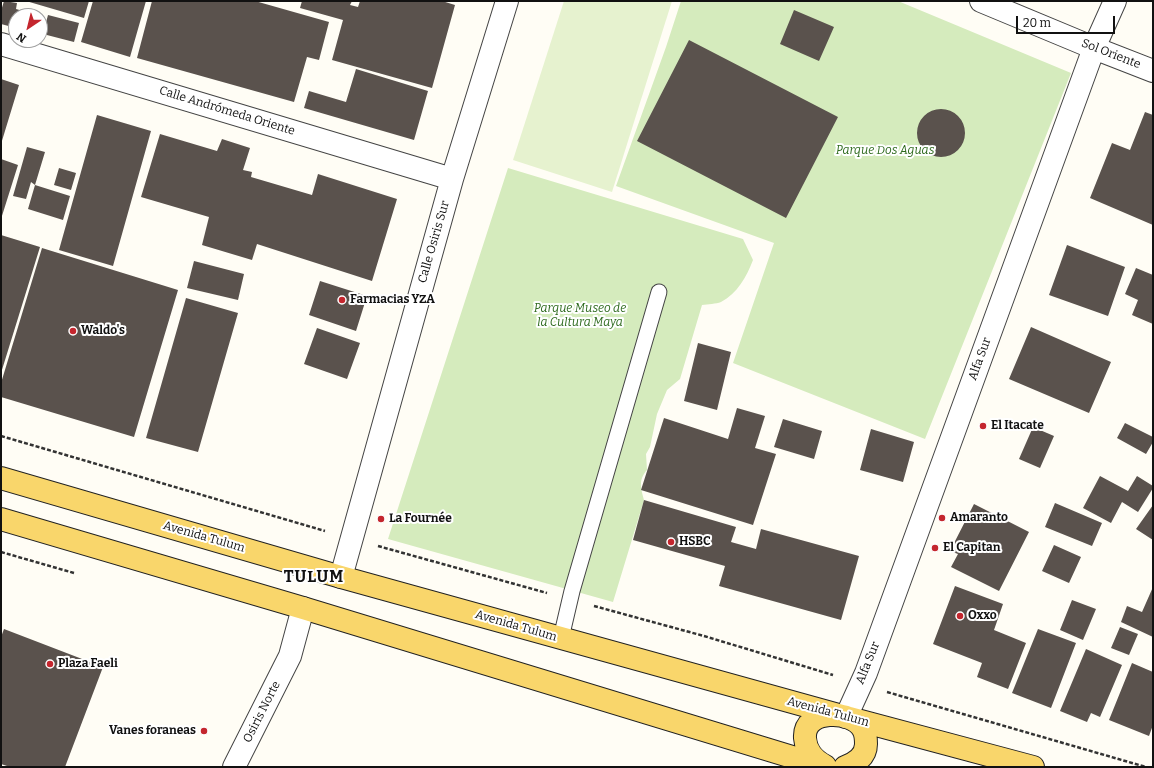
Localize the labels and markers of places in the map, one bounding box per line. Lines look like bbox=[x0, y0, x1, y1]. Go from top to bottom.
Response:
place label: Farmacias YZA bbox=[350, 293, 435, 307]
marker: Farmacias YZA bbox=[337, 295, 347, 305]
place label: Waldo's bbox=[81, 324, 125, 338]
marker: Waldo's bbox=[68, 326, 78, 336]
place label: El Itacate bbox=[991, 419, 1044, 433]
marker: El Itacate bbox=[978, 421, 988, 431]
place label: Amaranto bbox=[950, 511, 1008, 525]
place label: La Fournée bbox=[389, 512, 452, 526]
marker: Amaranto bbox=[937, 513, 947, 523]
marker: La Fournée bbox=[376, 514, 386, 524]
place label: HSBC bbox=[679, 535, 711, 549]
marker: HSBC bbox=[666, 537, 676, 547]
place label: El Capitan bbox=[943, 541, 1000, 555]
marker: El Capitan bbox=[930, 543, 940, 553]
place label: Oxxo bbox=[968, 609, 997, 623]
marker: Oxxo bbox=[955, 611, 965, 621]
place label: Plaza Faeli bbox=[58, 657, 118, 671]
marker: Plaza Faeli bbox=[45, 659, 55, 669]
place label: Vanes foraneas bbox=[109, 724, 196, 738]
marker: Vanes foraneas bbox=[199, 726, 209, 736]

